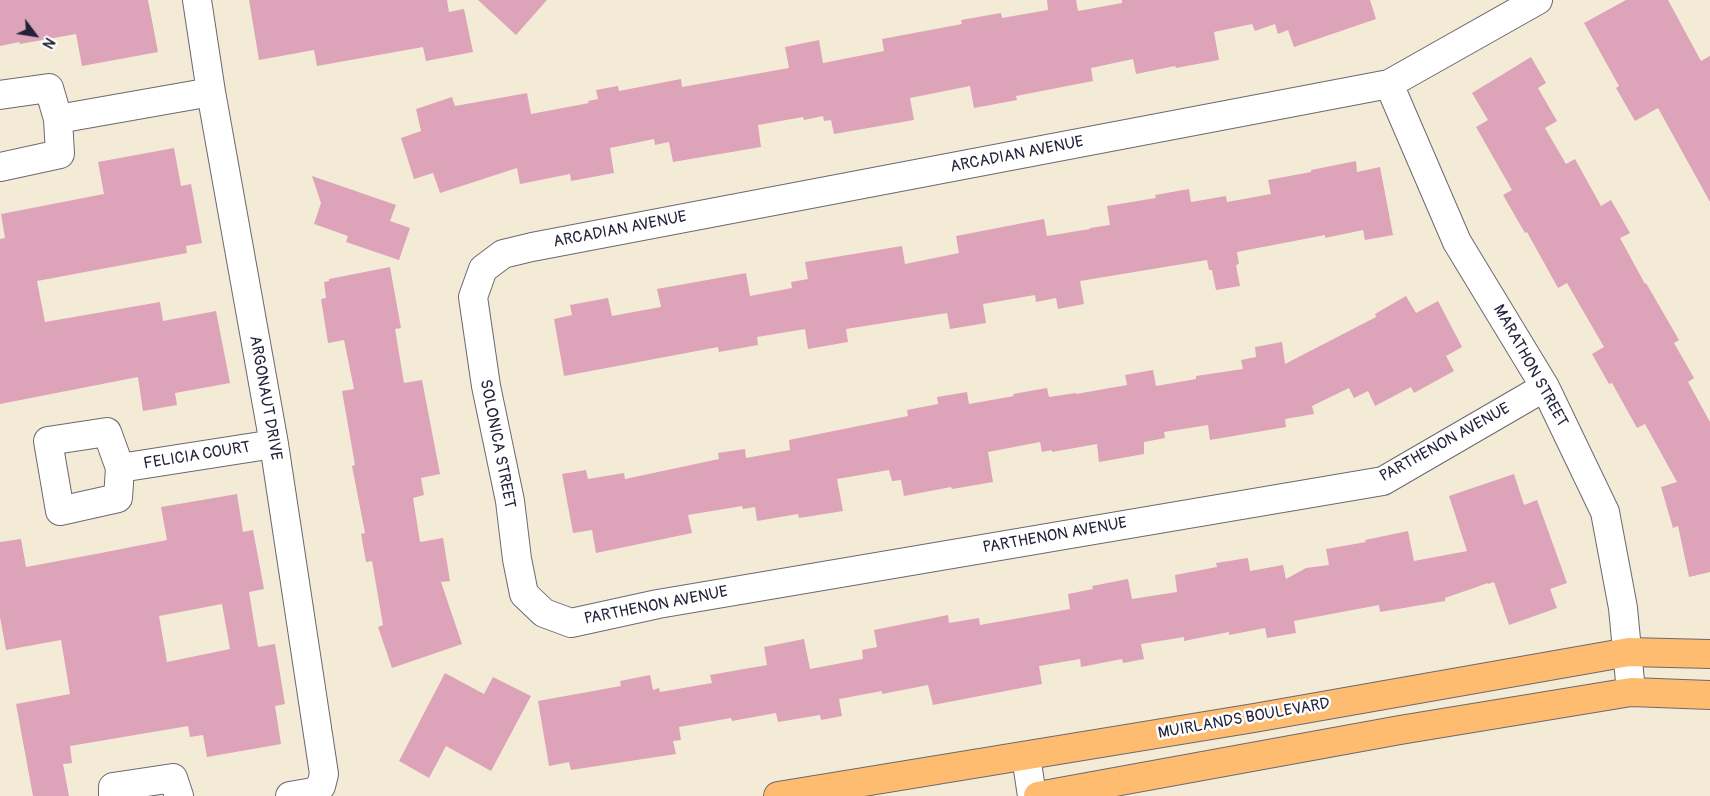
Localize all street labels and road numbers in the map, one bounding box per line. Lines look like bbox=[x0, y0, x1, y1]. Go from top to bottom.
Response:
street label: ARCADIAN AVENUE bbox=[949, 133, 1085, 177]
street label: ARCADIAN AVENUE bbox=[552, 208, 688, 252]
street label: MARATHON STREET bbox=[1488, 302, 1572, 430]
street label: ARGONAUT DRIVE bbox=[245, 334, 285, 462]
street label: SOLONICA STREET bbox=[475, 378, 519, 510]
street label: PARTHENON AVENUE bbox=[1377, 399, 1513, 487]
street label: FELICIA COURT bbox=[142, 438, 252, 474]
street label: PARTHENON AVENUE bbox=[981, 514, 1129, 558]
street label: PARTHENON AVENUE bbox=[583, 583, 729, 629]
street label: MUIRLANDS BOULEVARD bbox=[1157, 694, 1331, 744]

